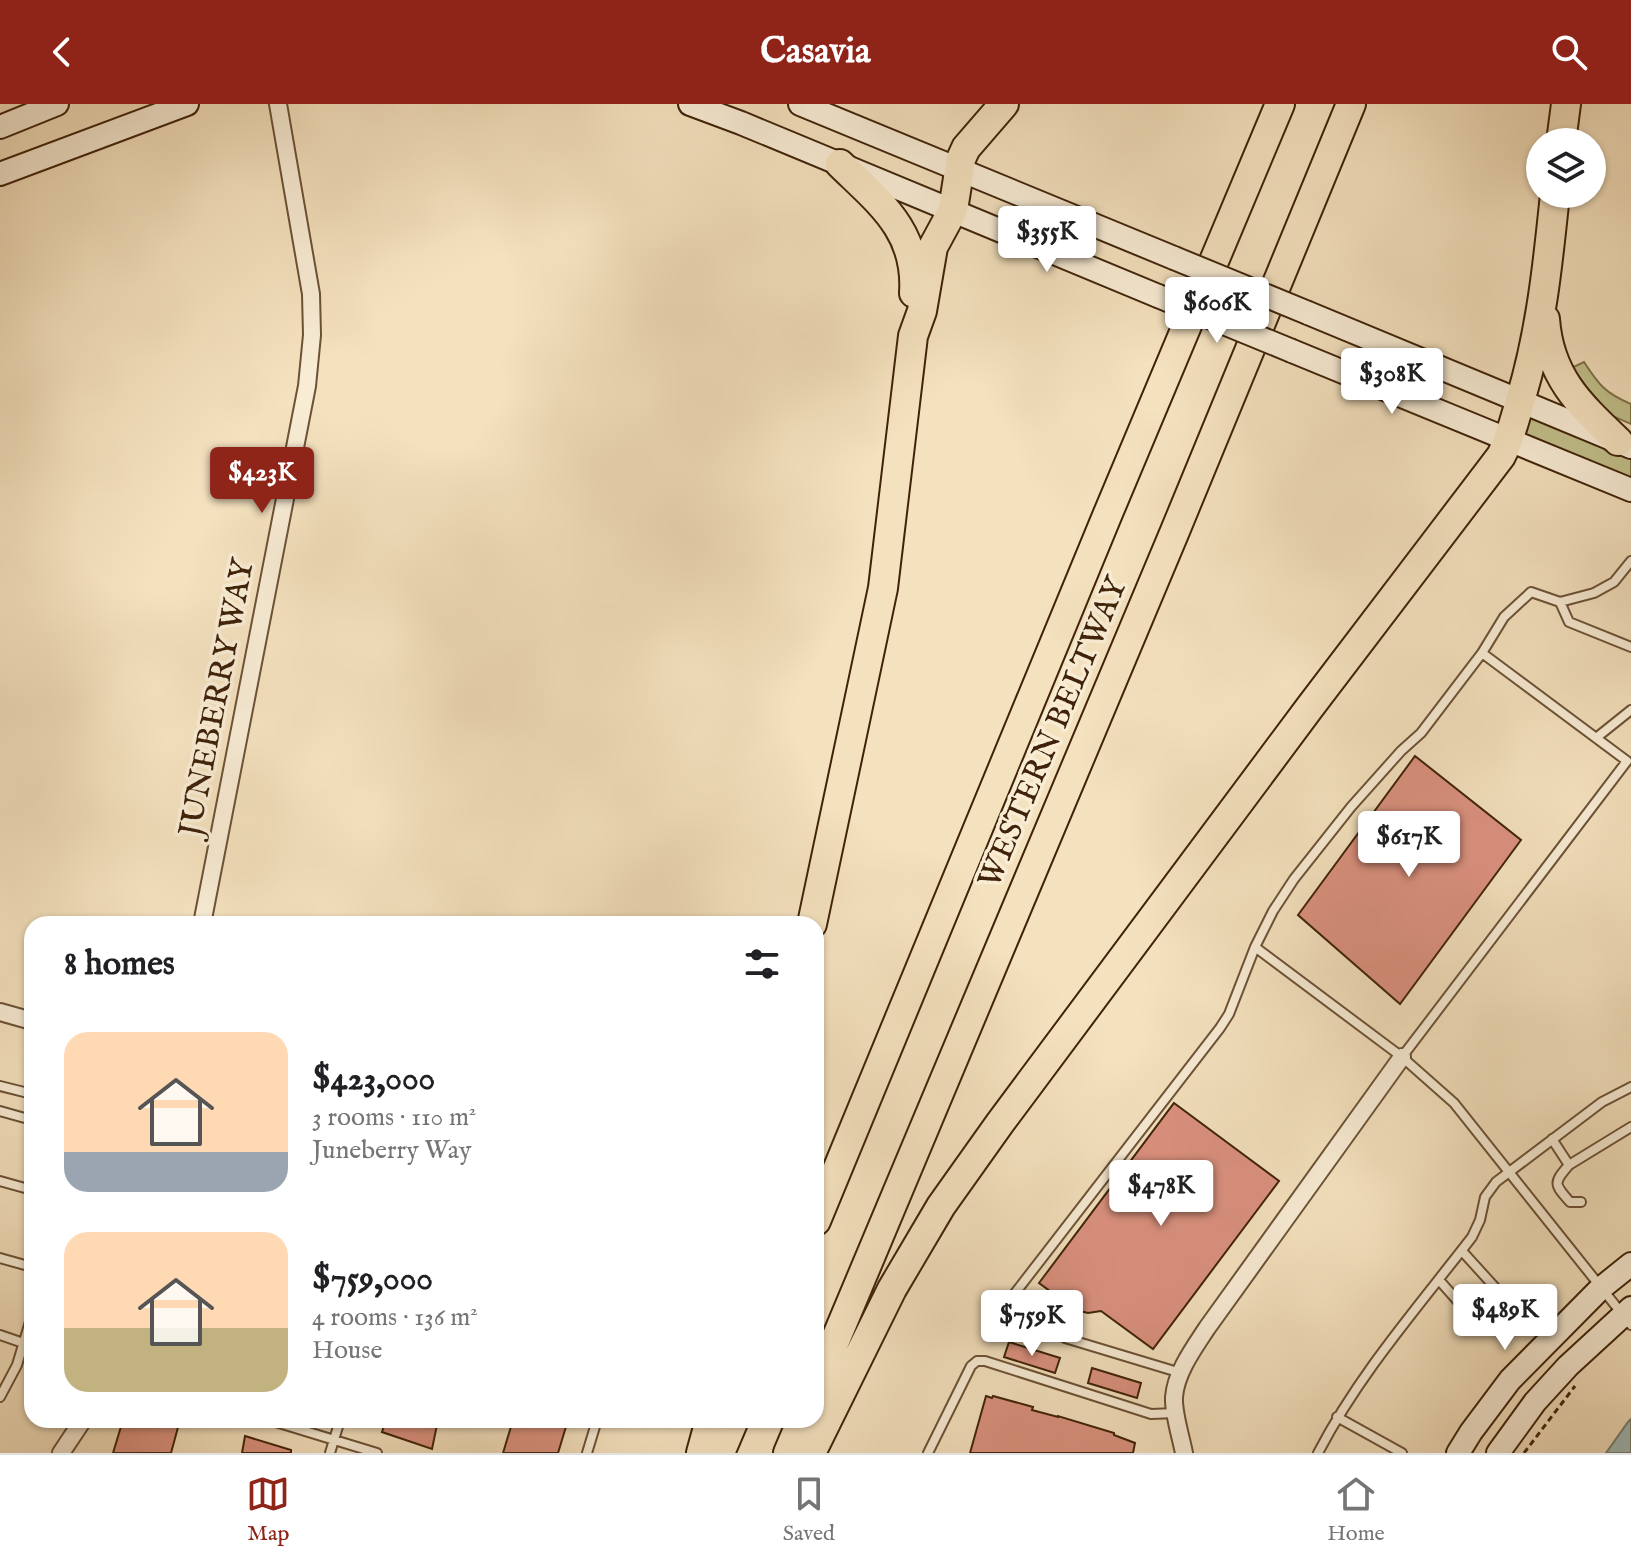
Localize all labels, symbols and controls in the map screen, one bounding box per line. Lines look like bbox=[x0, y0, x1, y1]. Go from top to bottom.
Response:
text: Casavia bbox=[760, 29, 871, 75]
icon: back bbox=[40, 30, 84, 74]
icon: search bbox=[1547, 30, 1591, 74]
map controls bbox=[1526, 128, 1606, 208]
button: layers bbox=[1526, 128, 1606, 208]
pin: $355K bbox=[991, 206, 1103, 274]
text: $355K bbox=[1016, 215, 1078, 248]
pin: $606K bbox=[1161, 277, 1273, 345]
text: $606K bbox=[1183, 286, 1251, 319]
pin: $308K bbox=[1336, 348, 1448, 416]
text: $308K bbox=[1359, 357, 1425, 390]
pin: $423K bbox=[206, 447, 318, 515]
text: $423K bbox=[228, 456, 296, 489]
street label: JUNEBERRY WAY bbox=[170, 554, 265, 843]
street label: WESTERN BELTWAY bbox=[970, 570, 1139, 895]
pin: $617K bbox=[1353, 811, 1465, 879]
text: $617K bbox=[1376, 820, 1442, 853]
icon: filters bbox=[740, 942, 784, 986]
text: 8 homes bbox=[64, 943, 175, 986]
text: $423,000 bbox=[312, 1058, 435, 1101]
icon: home bbox=[128, 1064, 224, 1160]
text: 3 rooms · 110 m² bbox=[312, 1101, 476, 1134]
text: Juneberry Way bbox=[312, 1134, 472, 1167]
pin: $478K bbox=[1105, 1160, 1217, 1228]
text: $478K bbox=[1127, 1169, 1195, 1202]
text: $759,000 bbox=[312, 1258, 433, 1301]
icon: home bbox=[128, 1264, 224, 1360]
pin: $489K bbox=[1449, 1284, 1561, 1352]
pin: $759K bbox=[976, 1290, 1088, 1358]
text: $489K bbox=[1471, 1293, 1539, 1326]
text: $759K bbox=[999, 1299, 1065, 1332]
text: 4 rooms · 136 m² bbox=[312, 1301, 478, 1334]
text: House bbox=[312, 1334, 382, 1367]
tab: Map bbox=[246, 1472, 290, 1548]
tab: Saved bbox=[783, 1472, 835, 1548]
tab: Home bbox=[1327, 1472, 1385, 1548]

